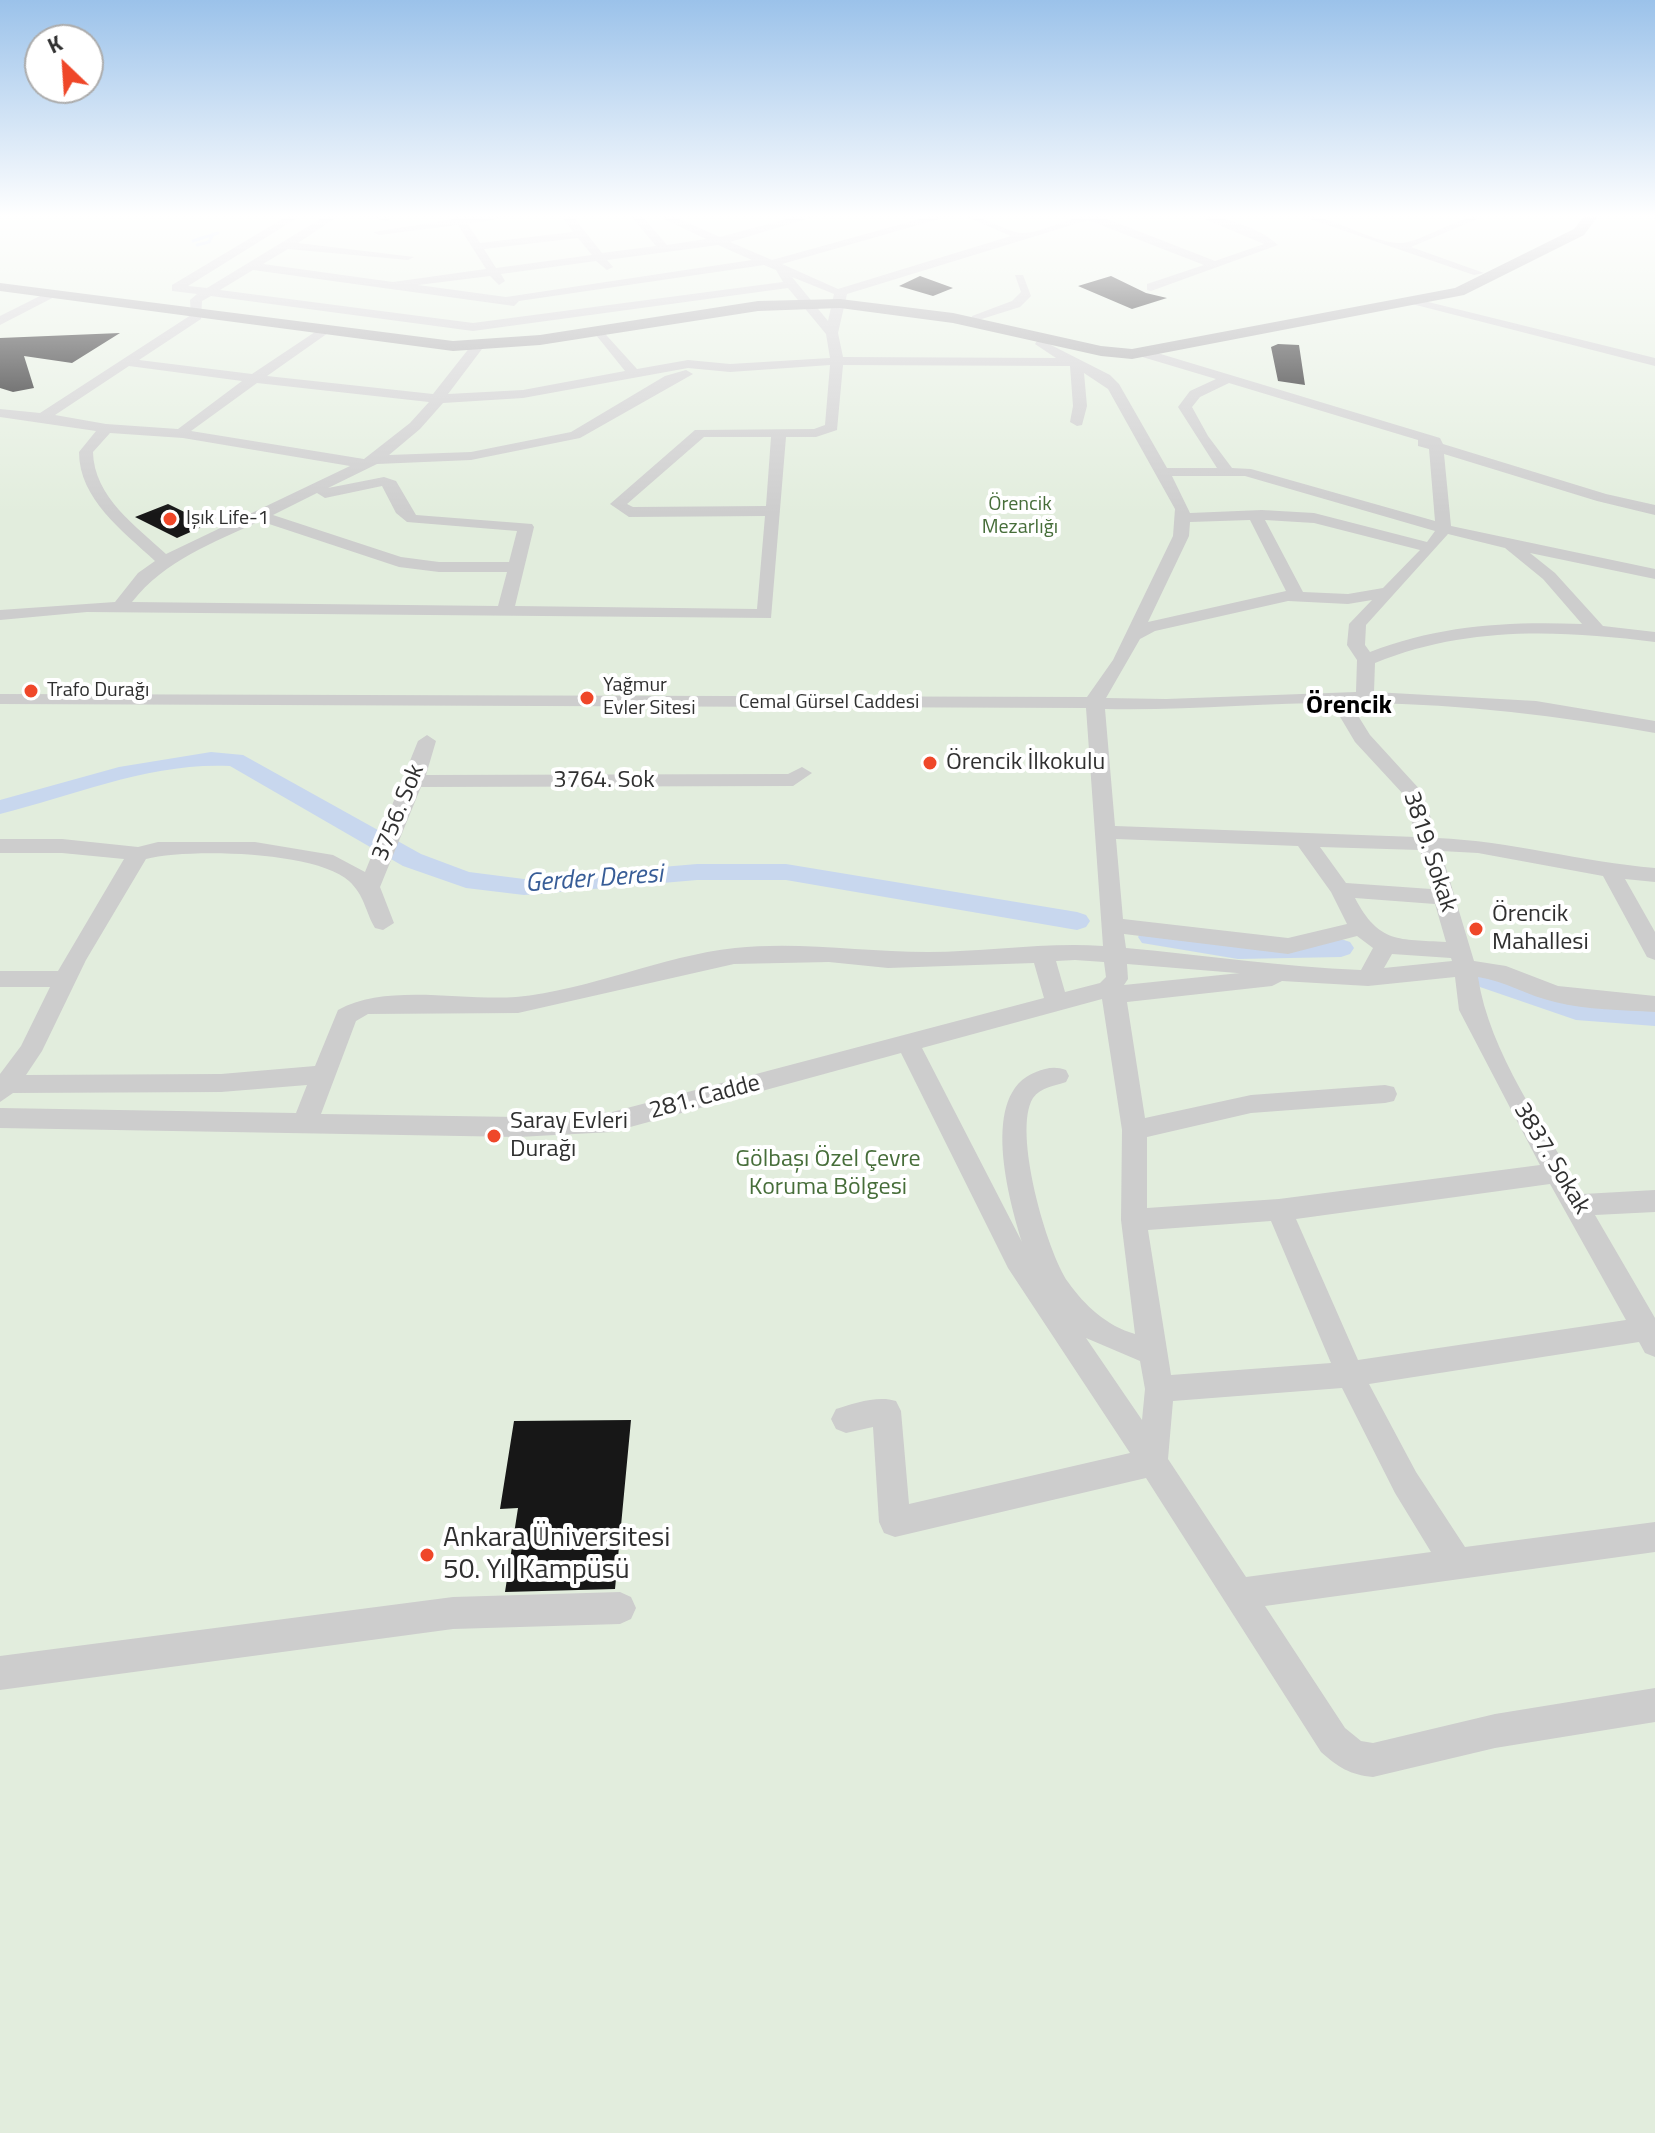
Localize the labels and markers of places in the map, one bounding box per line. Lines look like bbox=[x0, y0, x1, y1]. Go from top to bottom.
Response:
place label: Işık Life-1 bbox=[186, 507, 269, 531]
marker: Işık Life-1 bbox=[161, 510, 179, 528]
place label: Yağmur Evler Sitesi bbox=[603, 674, 696, 721]
place label: Trafo Durağı bbox=[47, 679, 149, 703]
marker: Trafo Durağı bbox=[22, 682, 40, 700]
marker: Yağmur Evler Sitesi bbox=[578, 689, 596, 707]
place label: Örencik İlkokulu bbox=[946, 749, 1105, 777]
marker: Örencik İlkokulu bbox=[921, 754, 939, 772]
place label: Örencik Mahallesi bbox=[1492, 901, 1589, 957]
marker: Örencik Mahallesi bbox=[1467, 920, 1485, 938]
place label: Saray Evleri Durağı bbox=[510, 1108, 628, 1164]
marker: Saray Evleri Durağı bbox=[485, 1127, 503, 1145]
place label: Ankara Üniversitesi 50. Yıl Kampüsü bbox=[443, 1522, 670, 1588]
marker: Ankara Üniversitesi 50. Yıl Kampüsü bbox=[418, 1546, 436, 1564]

